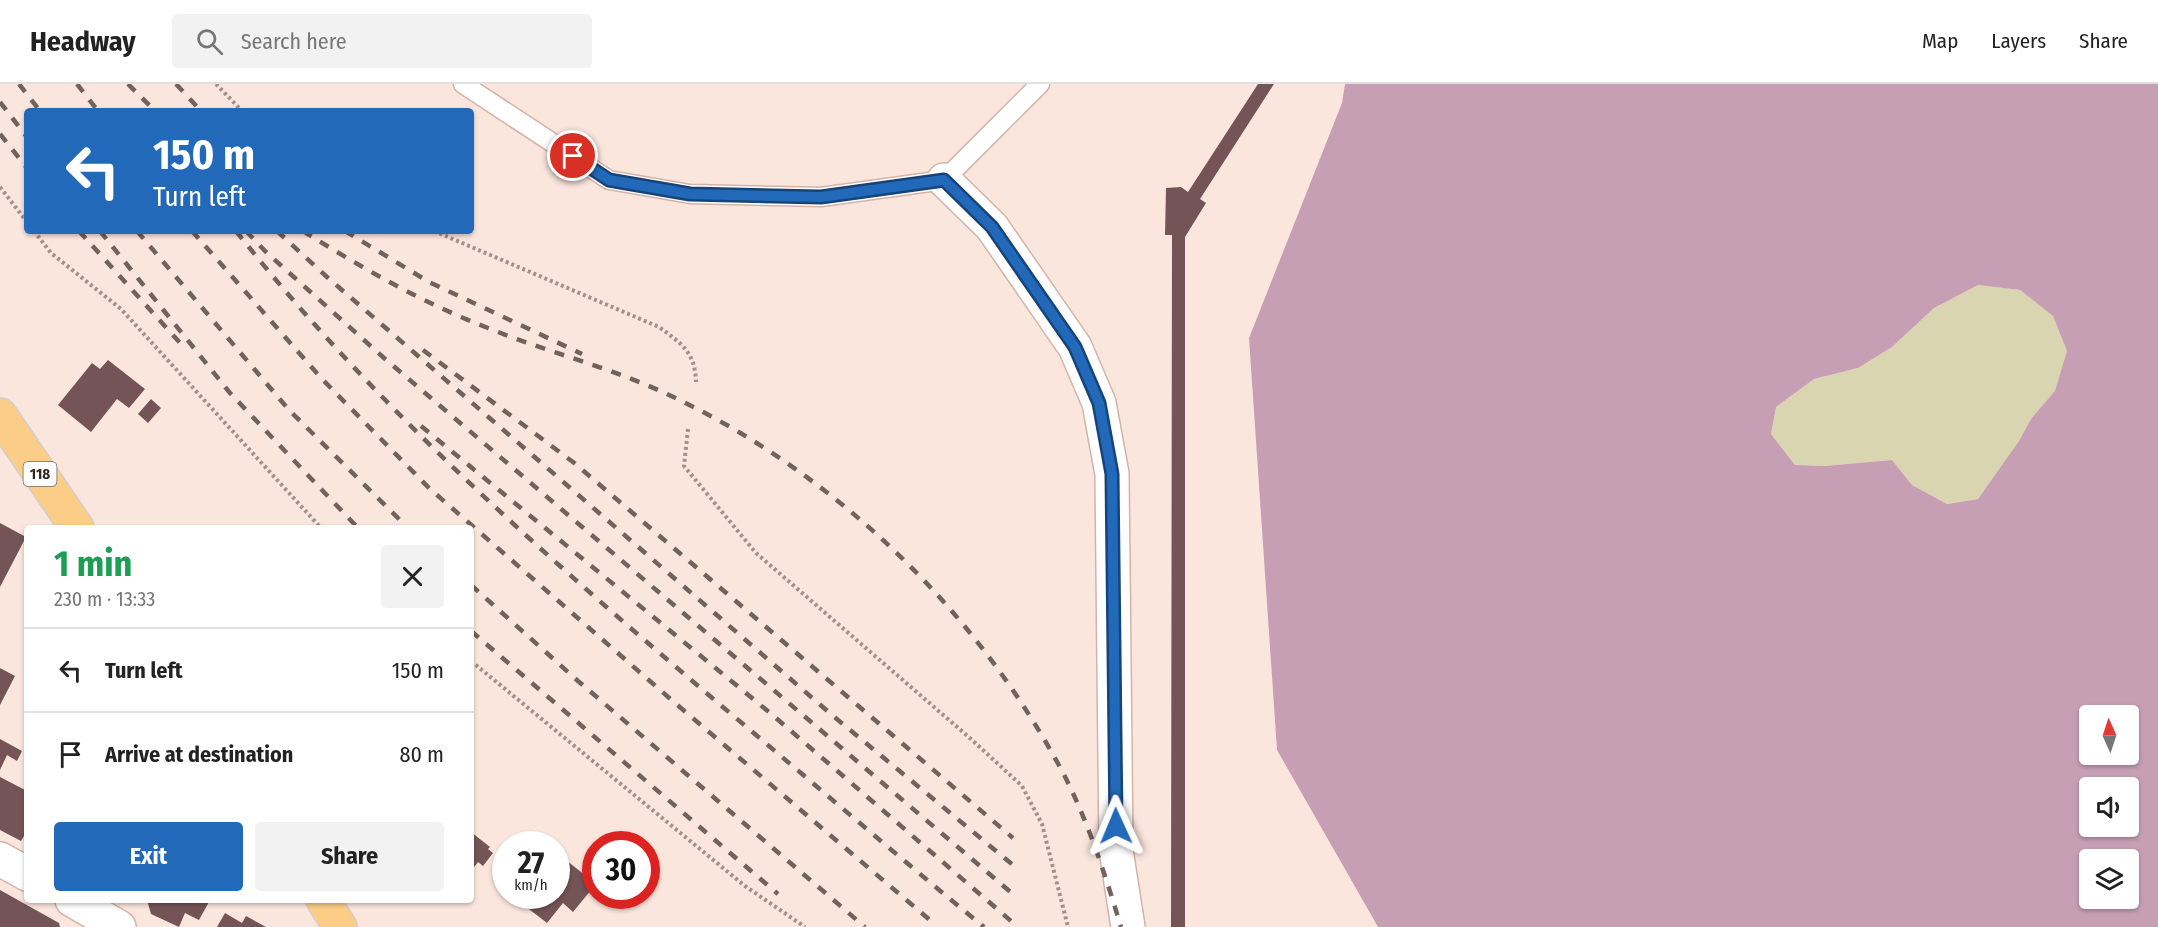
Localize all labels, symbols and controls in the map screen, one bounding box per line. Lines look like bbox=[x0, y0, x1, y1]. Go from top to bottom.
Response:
search box bbox=[172, 14, 592, 68]
text: Headway bbox=[30, 25, 136, 58]
icon: search bbox=[193, 25, 226, 58]
text: Search here bbox=[241, 28, 347, 55]
text: Map bbox=[1922, 28, 1958, 54]
text: Layers bbox=[1991, 28, 2046, 54]
text: Share bbox=[2079, 28, 2128, 54]
text: 150 m bbox=[153, 130, 255, 180]
pin bbox=[547, 130, 598, 181]
icon: left bbox=[54, 132, 132, 210]
icon: arrive bbox=[556, 139, 589, 172]
text: Turn left bbox=[153, 181, 246, 213]
road number: 118 bbox=[24, 462, 57, 486]
text: 1 min bbox=[54, 542, 132, 586]
button: close bbox=[381, 545, 444, 608]
text: 230 m · 13:33 bbox=[54, 587, 155, 611]
icon: left bbox=[54, 654, 87, 687]
text: Turn left bbox=[105, 657, 183, 684]
text: 150 m bbox=[392, 657, 444, 684]
north arrow bbox=[2079, 705, 2139, 765]
map controls bbox=[2079, 705, 2139, 909]
icon: arrive bbox=[54, 738, 87, 771]
text: Arrive at destination bbox=[105, 741, 293, 768]
text: 80 m bbox=[399, 741, 444, 768]
button: sound bbox=[2079, 777, 2139, 837]
position arrow bbox=[1084, 794, 1148, 858]
button: Exit bbox=[54, 822, 243, 891]
button: Share bbox=[255, 822, 444, 891]
speed limit sign: 30 bbox=[582, 831, 660, 909]
text: 27 bbox=[518, 845, 544, 881]
button: layers bbox=[2079, 849, 2139, 909]
text: km/h bbox=[514, 876, 548, 894]

